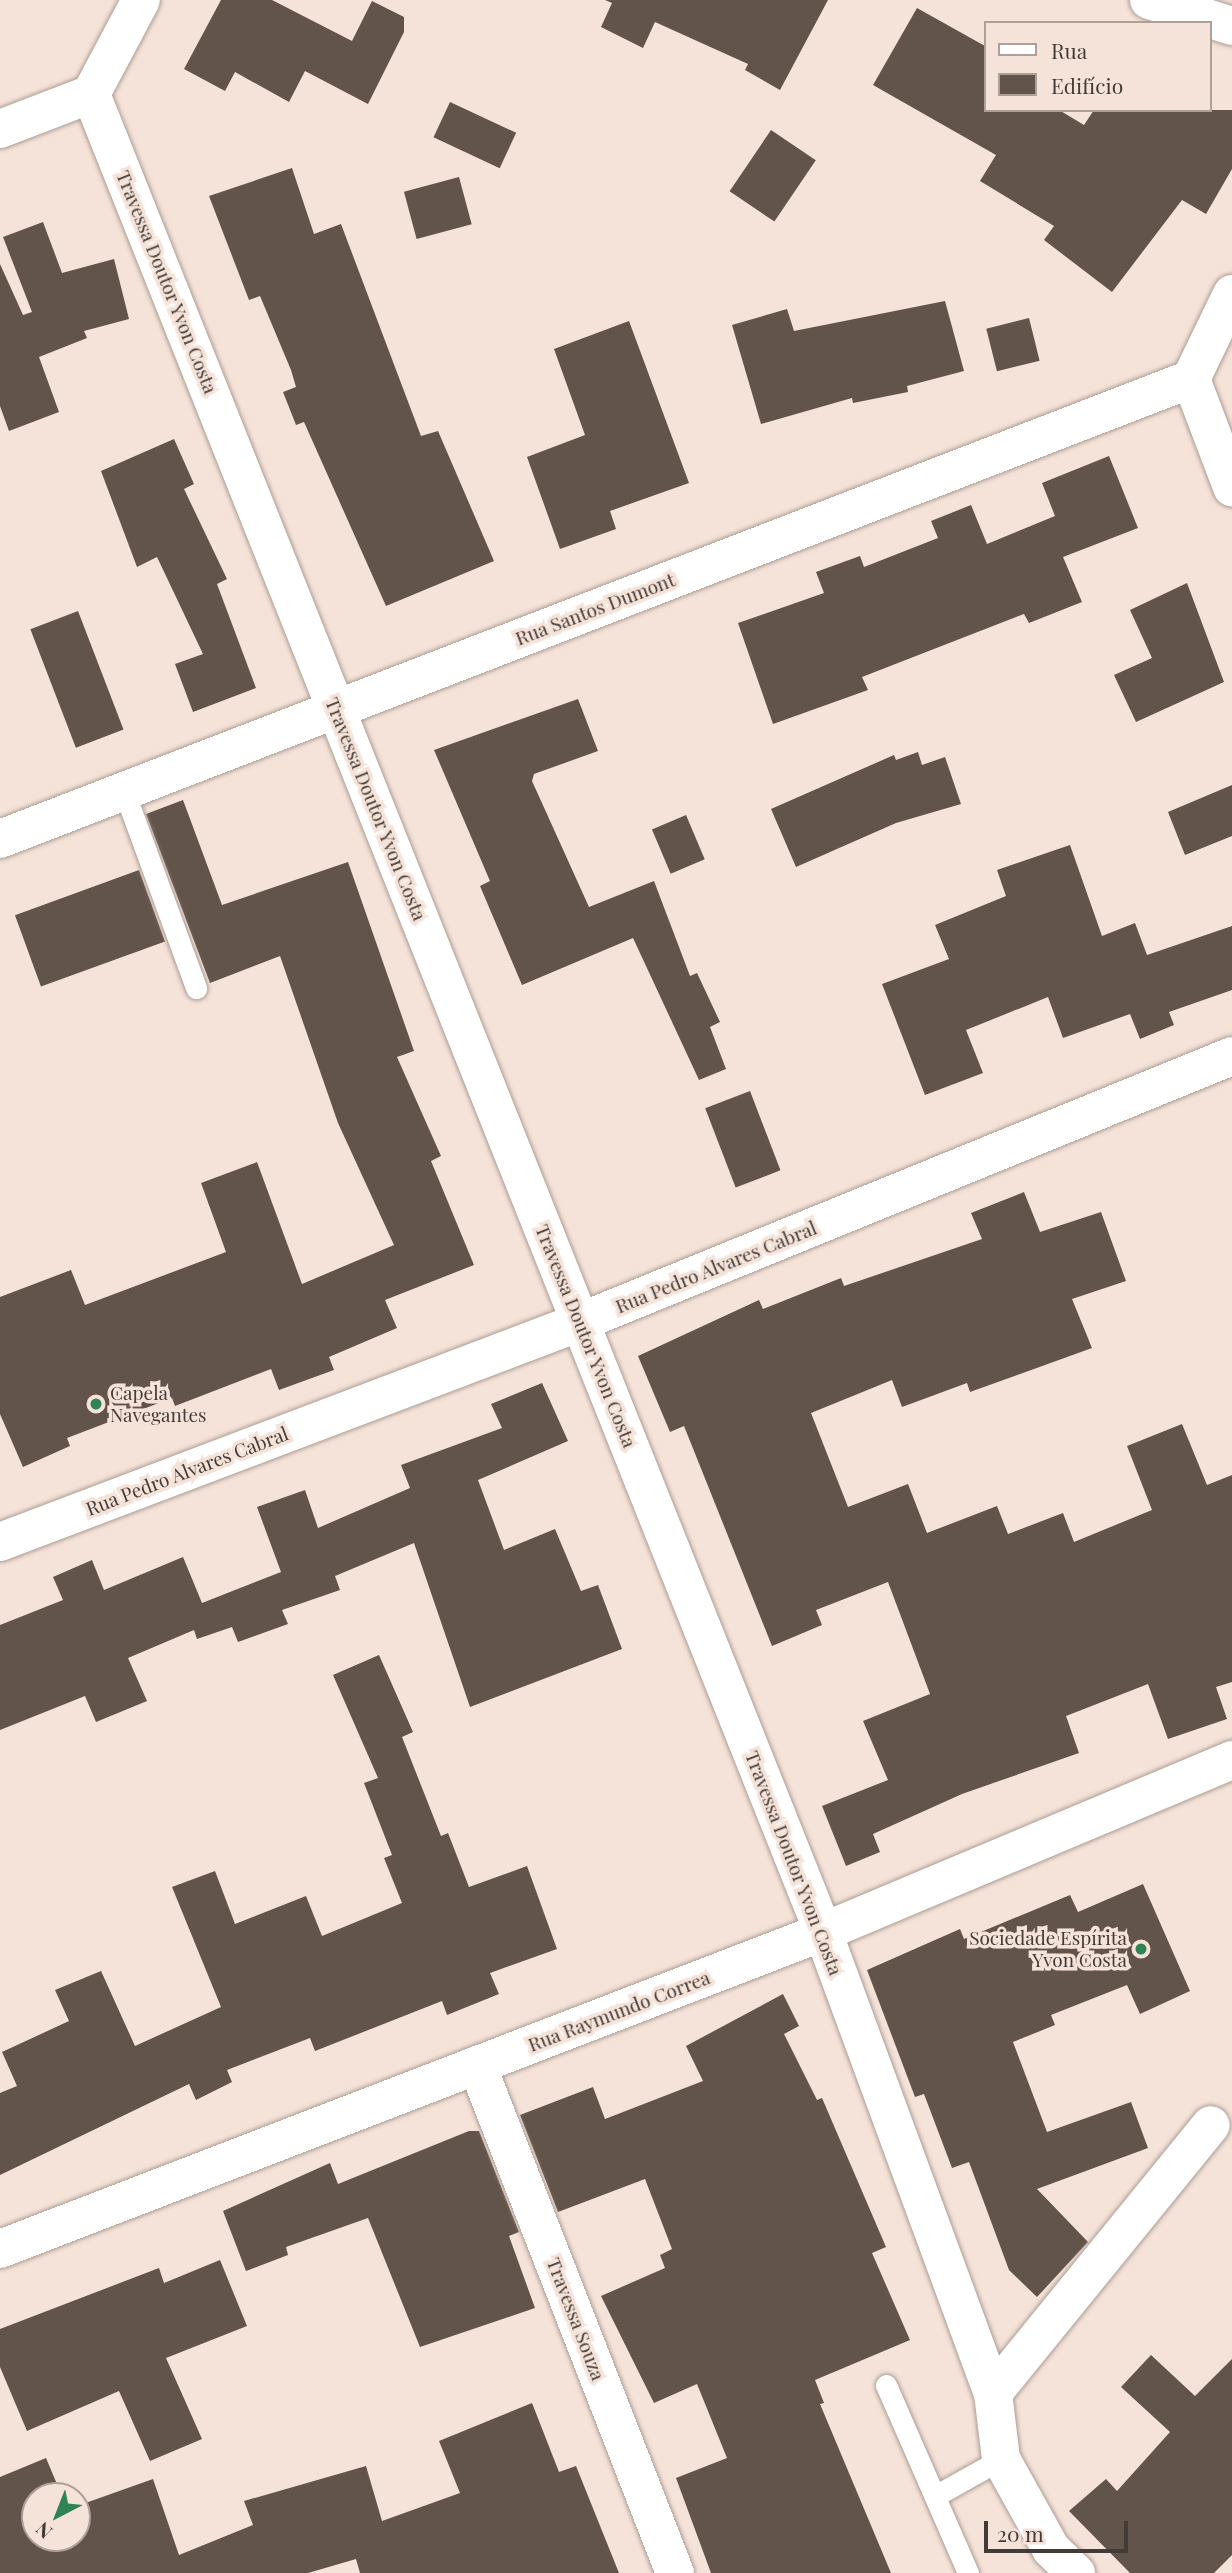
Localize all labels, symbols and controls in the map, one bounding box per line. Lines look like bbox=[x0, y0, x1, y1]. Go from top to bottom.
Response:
legend bbox=[984, 21, 1211, 112]
text: Rua bbox=[1051, 36, 1087, 64]
text: Edifício bbox=[1051, 71, 1123, 99]
street label: Travessa Doutor Yvon Costa bbox=[112, 167, 222, 397]
street label: Rua Santos Dumont bbox=[512, 568, 678, 650]
street label: Travessa Doutor Yvon Costa bbox=[321, 694, 431, 924]
street label: Rua Pedro Alvares Cabral bbox=[612, 1216, 820, 1318]
street label: Travessa Doutor Yvon Costa bbox=[531, 1221, 641, 1451]
place label: Capela Navegantes bbox=[110, 1382, 207, 1426]
marker: Capela Navegantes bbox=[88, 1396, 104, 1412]
street label: Rua Pedro Alvares Cabral bbox=[82, 1422, 292, 1520]
street label: Travessa Doutor Yvon Costa bbox=[740, 1747, 848, 1979]
place label: Sociedade Espírita Yvon Costa bbox=[969, 1927, 1127, 1971]
marker: Sociedade Espírita Yvon Costa bbox=[1133, 1941, 1149, 1957]
street label: Rua Raymundo Correa bbox=[525, 1966, 713, 2056]
street label: Travessa Souza bbox=[542, 2254, 610, 2384]
north arrow bbox=[21, 2482, 91, 2552]
scale bar bbox=[987, 2506, 1130, 2550]
text: N bbox=[29, 2517, 57, 2545]
text: 20 m bbox=[997, 2519, 1044, 2547]

